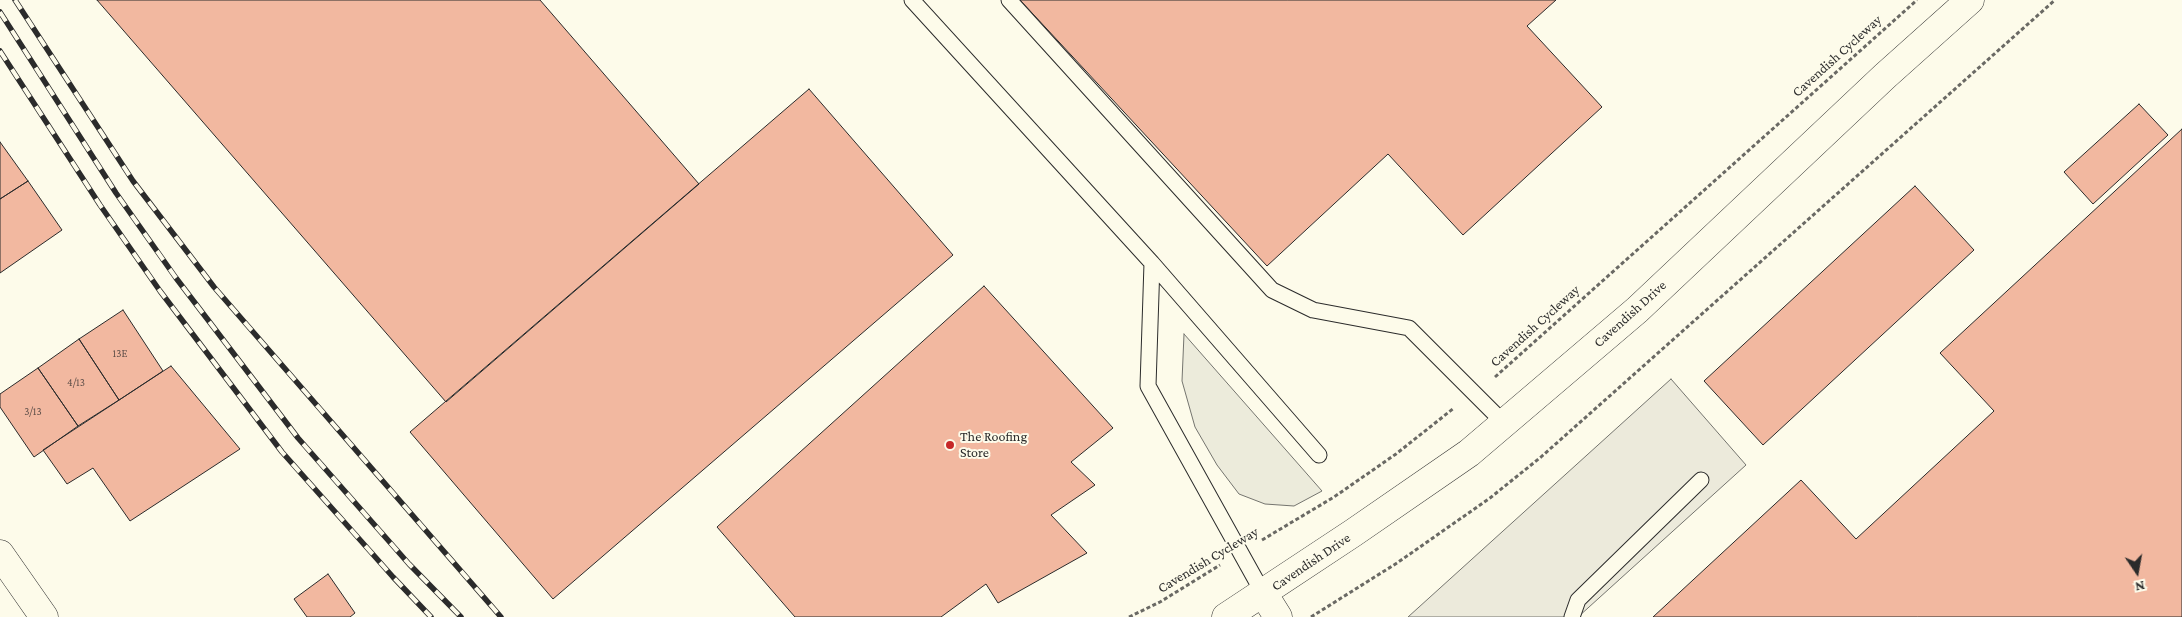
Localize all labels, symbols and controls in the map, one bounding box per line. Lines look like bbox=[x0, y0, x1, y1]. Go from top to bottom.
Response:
street label: Cavendish Cycleway bbox=[1789, 11, 1885, 101]
street label: Cavendish Drive bbox=[1590, 277, 1670, 351]
street label: Cavendish Cycleway bbox=[1487, 281, 1583, 371]
house number: 13E bbox=[113, 347, 127, 361]
house number: 4/13 bbox=[67, 376, 85, 390]
house number: 3/13 bbox=[24, 405, 42, 419]
place label: The Roofing Store bbox=[960, 429, 1027, 462]
marker: The Roofing Store bbox=[944, 439, 956, 451]
street label: Cavendish Cycleway bbox=[1155, 523, 1261, 597]
street label: Cavendish Drive bbox=[1268, 529, 1354, 595]
north arrow bbox=[2112, 547, 2162, 597]
text: N bbox=[2134, 578, 2146, 595]

